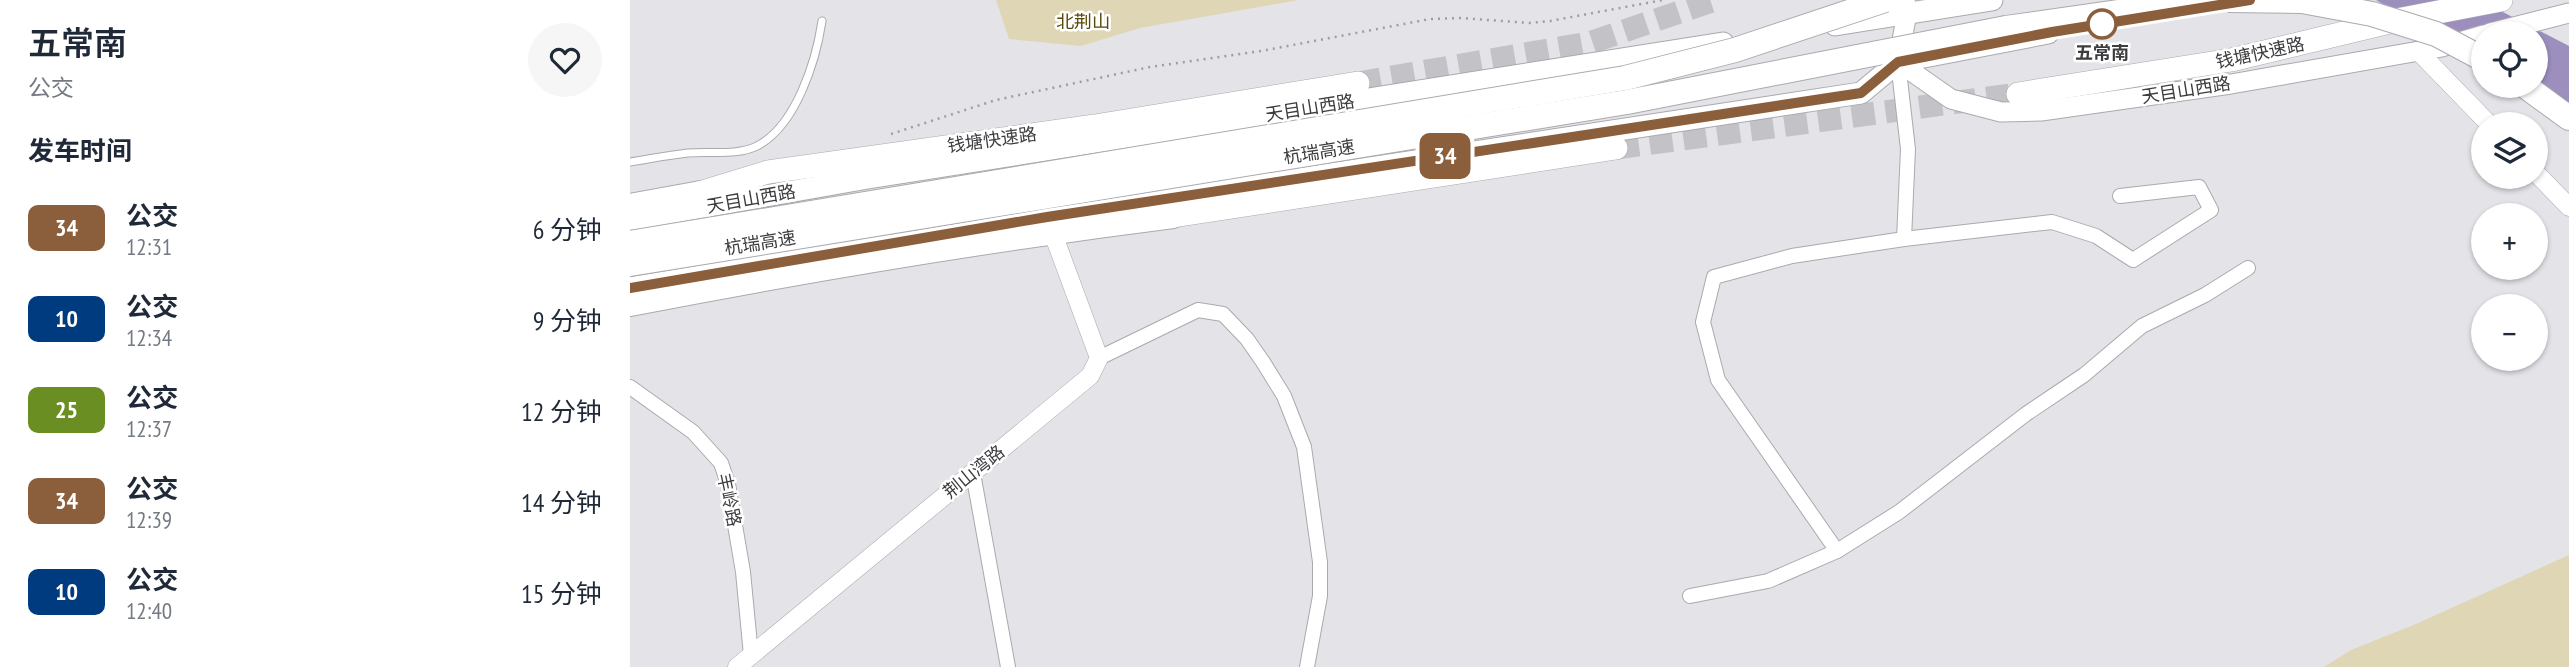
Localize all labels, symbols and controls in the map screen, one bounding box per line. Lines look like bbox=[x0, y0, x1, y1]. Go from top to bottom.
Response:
marker: 五常南 bbox=[2087, 9, 2117, 39]
park label: 北荆山 bbox=[1056, 10, 1110, 33]
text: 五常南 bbox=[28, 21, 127, 64]
map controls bbox=[2471, 21, 2548, 371]
button: locate bbox=[2471, 21, 2548, 98]
button: heart bbox=[528, 23, 602, 97]
street label: 钱塘快速路 bbox=[2213, 32, 2306, 73]
place label: 五常南 bbox=[2075, 41, 2129, 64]
street label: 天目山西路 bbox=[2140, 71, 2232, 108]
text: 公交 bbox=[28, 73, 74, 102]
street label: 天目山西路 bbox=[1264, 89, 1356, 126]
button: layers bbox=[2471, 112, 2548, 189]
street label: 钱塘快速路 bbox=[946, 122, 1038, 157]
line badge: 34 bbox=[1414, 133, 1476, 179]
text: 发车时间 bbox=[28, 134, 132, 167]
street label: 杭瑞高速 bbox=[1282, 135, 1356, 168]
text: 34 bbox=[1434, 140, 1456, 171]
street label: 天目山西路 bbox=[705, 179, 797, 218]
text: 公交 bbox=[126, 199, 178, 232]
button: + bbox=[2471, 203, 2548, 280]
text: 34 bbox=[55, 212, 78, 243]
text: 6 分钟 bbox=[533, 213, 602, 246]
street label: 杭瑞高速 bbox=[723, 226, 797, 259]
text: 12:31 bbox=[126, 232, 172, 261]
text: 公交 bbox=[126, 290, 178, 323]
button: − bbox=[2471, 294, 2548, 371]
text: 10 bbox=[55, 303, 78, 334]
text: 9 分钟 bbox=[533, 304, 602, 337]
text: 12:34 bbox=[126, 323, 172, 352]
text: 公交 bbox=[126, 381, 178, 414]
text: 25 bbox=[55, 394, 78, 425]
text: 12 分钟 bbox=[521, 395, 602, 428]
text: 12:37 bbox=[126, 414, 172, 443]
street label: 荆山湾路 bbox=[938, 440, 1009, 503]
street label: 丰岭路 bbox=[713, 471, 746, 529]
text: 公交 bbox=[126, 472, 178, 505]
text: 34 bbox=[55, 485, 78, 516]
text: 14 分钟 bbox=[521, 486, 602, 519]
text: 12:39 bbox=[126, 505, 172, 534]
text: 公交 bbox=[126, 563, 178, 596]
text: 10 bbox=[55, 576, 78, 607]
text: 15 分钟 bbox=[521, 577, 602, 610]
text: 12:40 bbox=[126, 596, 172, 625]

